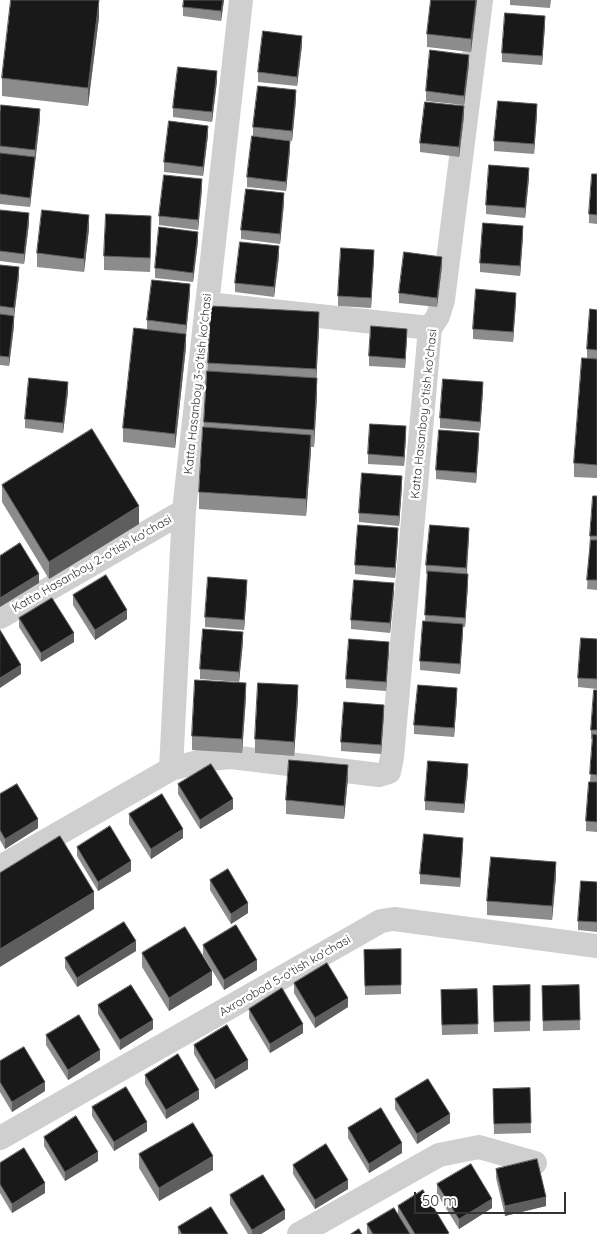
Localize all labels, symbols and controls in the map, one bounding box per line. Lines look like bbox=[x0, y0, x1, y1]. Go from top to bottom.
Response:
street label: Katta Hasanboy 3-o'tish ko'chasi bbox=[181, 293, 215, 475]
street label: Katta Hasanboy o'tish ko'chasi bbox=[408, 328, 440, 500]
street label: Katta Hasanboy 2-o'tish ko'chasi bbox=[10, 512, 174, 616]
street label: Axrorobod 5-o'tish ko'chasi bbox=[217, 932, 353, 1020]
scale bar bbox=[417, 1182, 570, 1214]
text: 50 m bbox=[422, 1191, 457, 1210]

